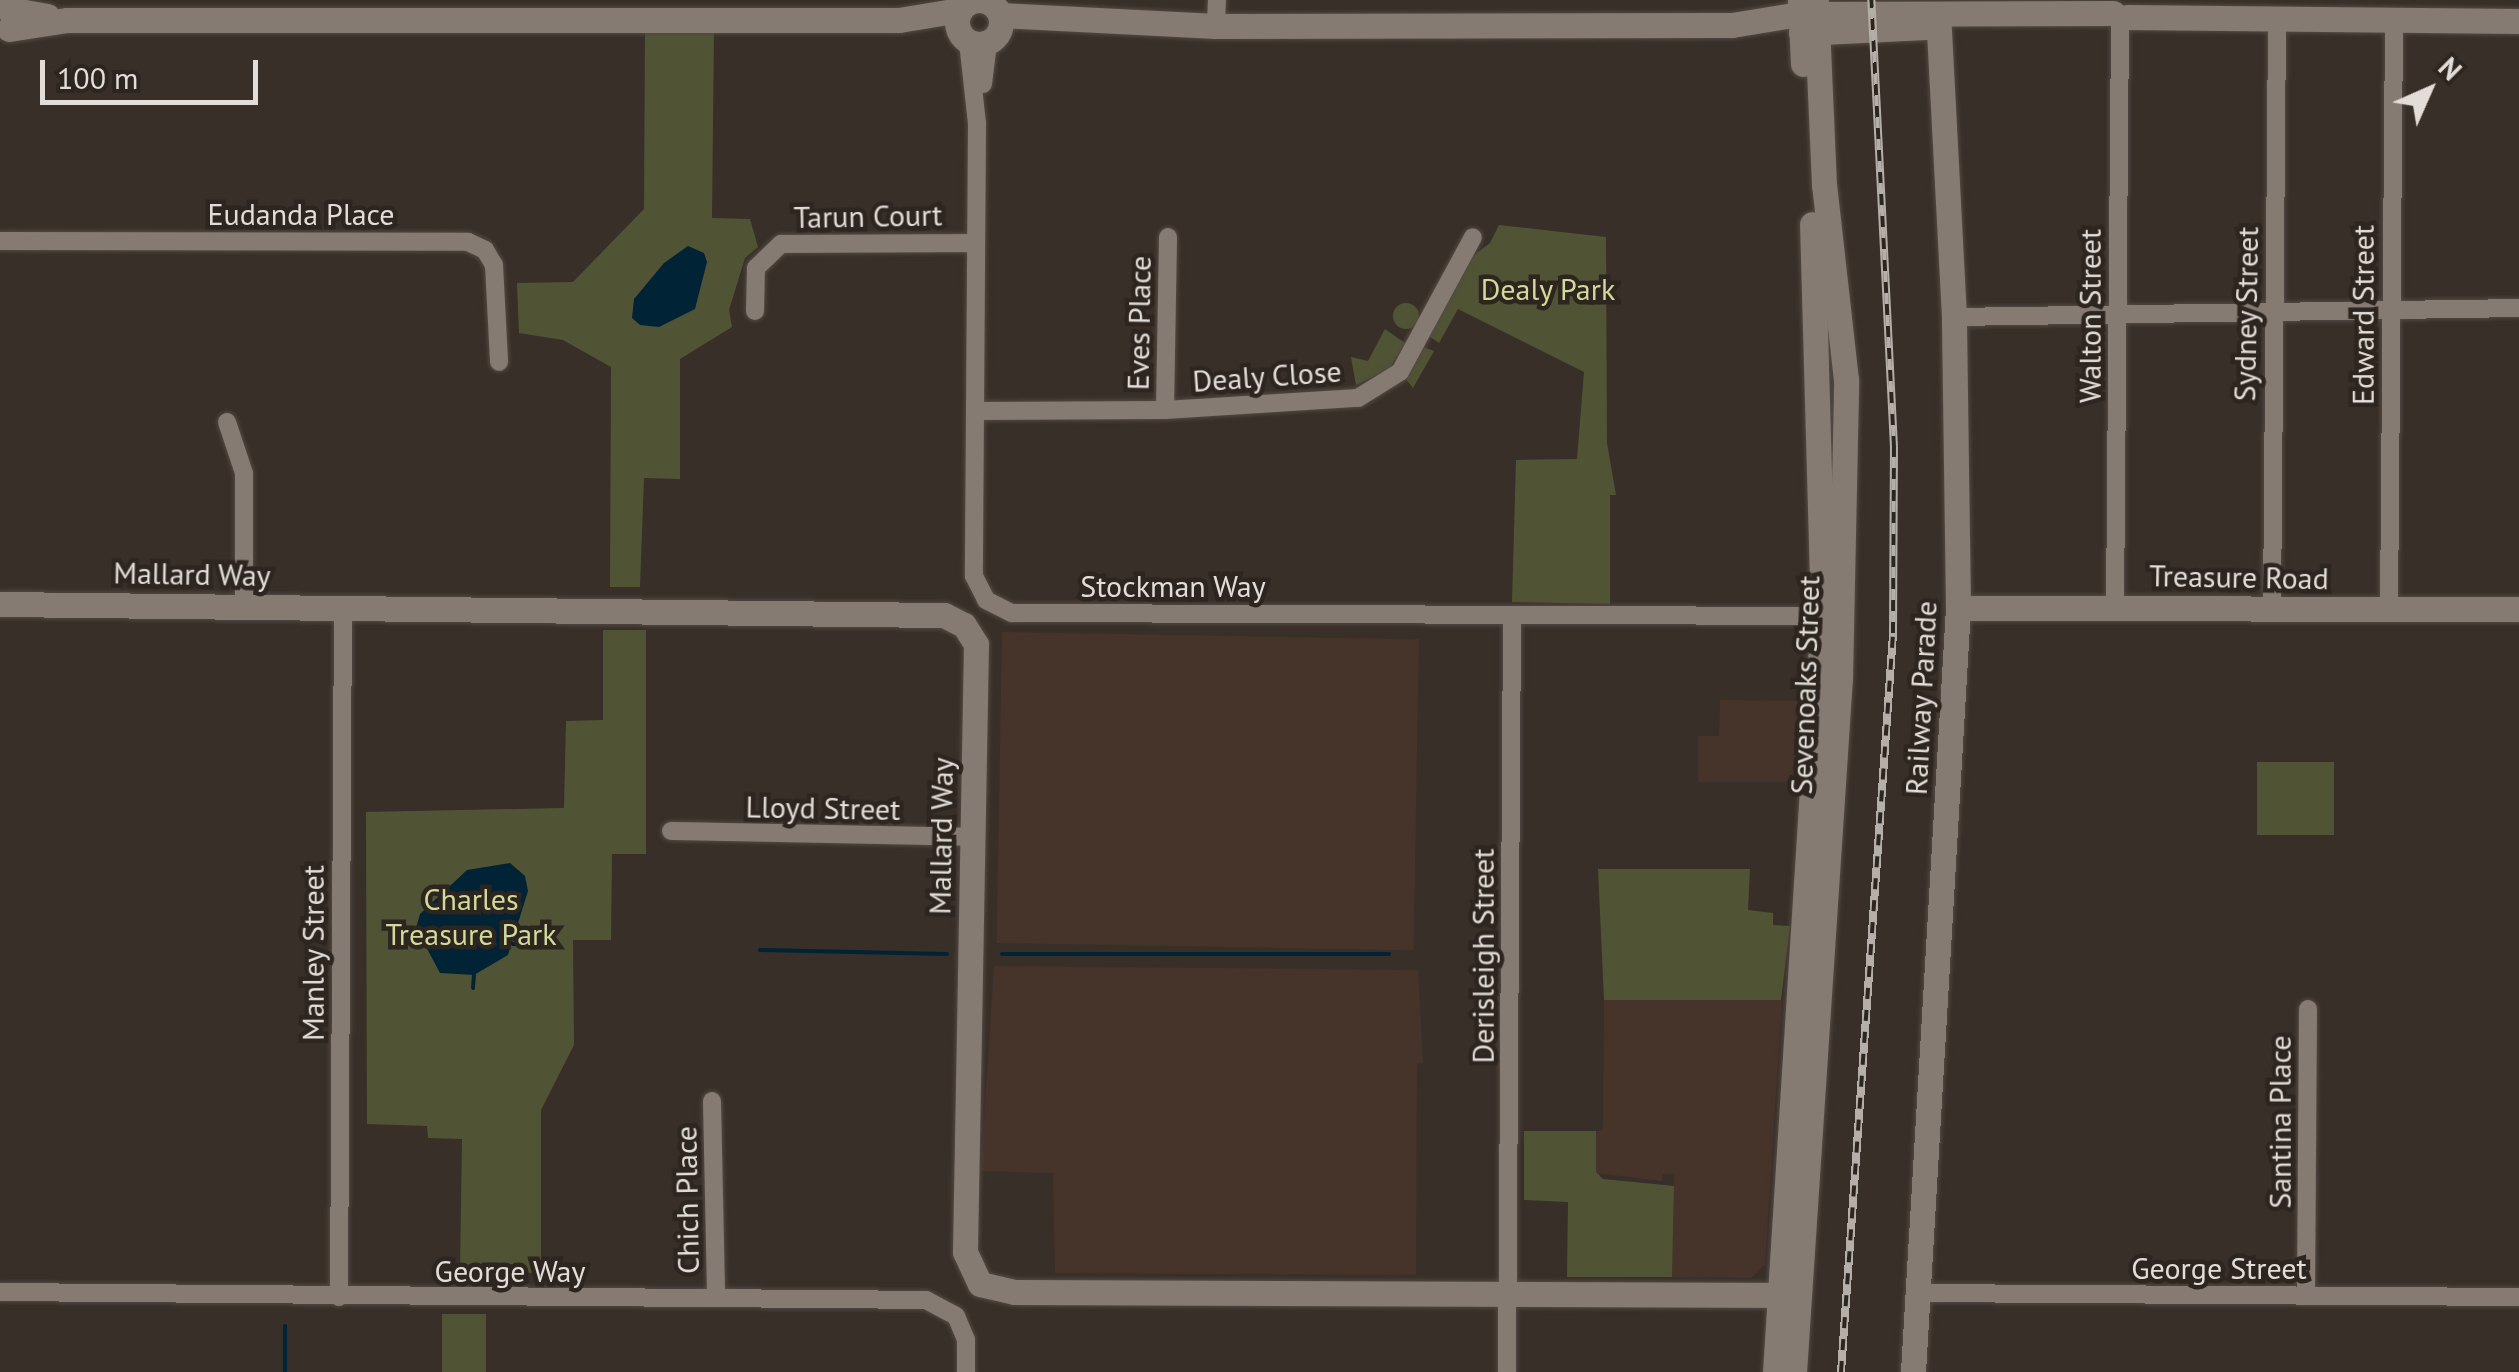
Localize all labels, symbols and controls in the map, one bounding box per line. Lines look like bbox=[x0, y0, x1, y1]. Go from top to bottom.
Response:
scale bar bbox=[45, 40, 262, 102]
north arrow bbox=[2379, 40, 2479, 140]
text: N bbox=[2431, 49, 2470, 88]
text: 100 m bbox=[57, 58, 138, 97]
street label: Eudanda Place bbox=[207, 196, 395, 232]
street label: Tarun Court bbox=[793, 197, 943, 235]
street label: Edward Street bbox=[2345, 225, 2381, 405]
street label: Sydney Street bbox=[2226, 226, 2266, 402]
street label: Walton Street bbox=[2072, 229, 2108, 403]
street label: Eves Place bbox=[1120, 255, 1158, 391]
park label: Dealy Park bbox=[1480, 271, 1616, 307]
street label: Dealy Close bbox=[1191, 353, 1343, 399]
street label: Mallard Way bbox=[113, 555, 271, 593]
street label: Treasure Road bbox=[2149, 557, 2329, 597]
street label: Stockman Way bbox=[1080, 568, 1266, 604]
street label: Sevenoaks Street bbox=[1783, 575, 1827, 795]
street label: Railway Parade bbox=[1898, 600, 1944, 796]
street label: Mallard Way bbox=[922, 757, 960, 915]
street label: Lloyd Street bbox=[745, 789, 901, 827]
street label: Derisleigh Street bbox=[1465, 849, 1501, 1063]
street label: Manley Street bbox=[295, 865, 331, 1041]
park label: Charles Treasure Park bbox=[385, 881, 557, 952]
street label: Santina Place bbox=[2262, 1035, 2298, 1209]
street label: Chich Place bbox=[668, 1126, 706, 1274]
street label: George Street bbox=[2131, 1250, 2307, 1286]
street label: George Way bbox=[434, 1253, 586, 1289]

